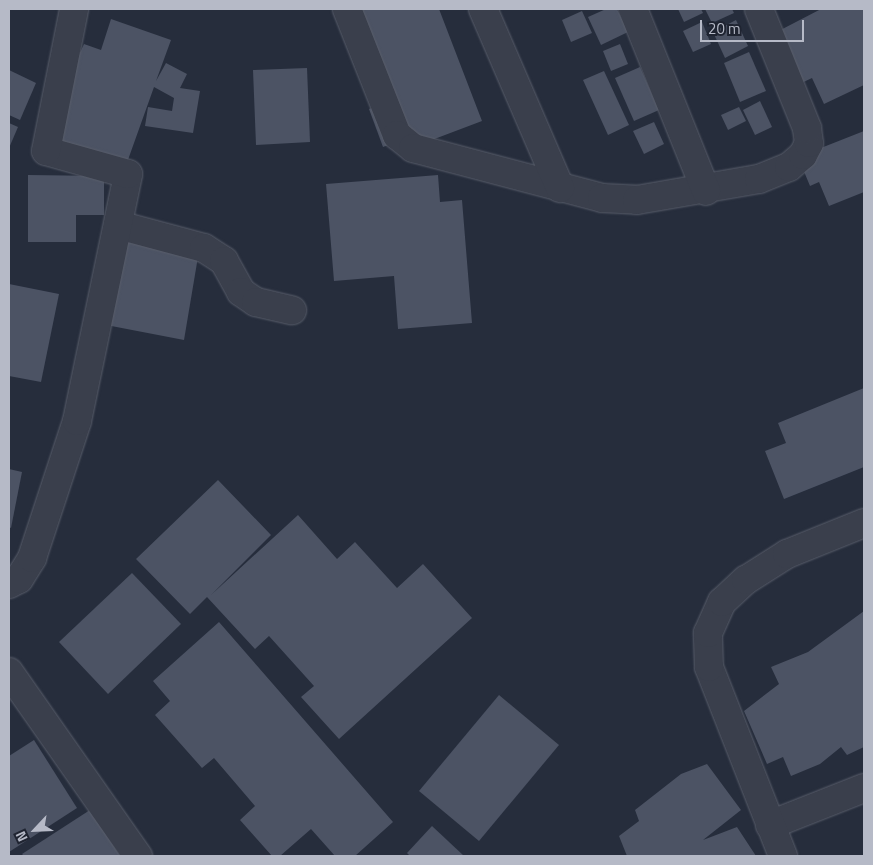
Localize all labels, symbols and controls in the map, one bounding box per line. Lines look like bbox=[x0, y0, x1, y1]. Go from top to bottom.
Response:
scale bar bbox=[703, 10, 807, 42]
text: 20 m bbox=[708, 17, 741, 40]
north arrow bbox=[10, 805, 60, 855]
text: N bbox=[9, 828, 33, 845]

